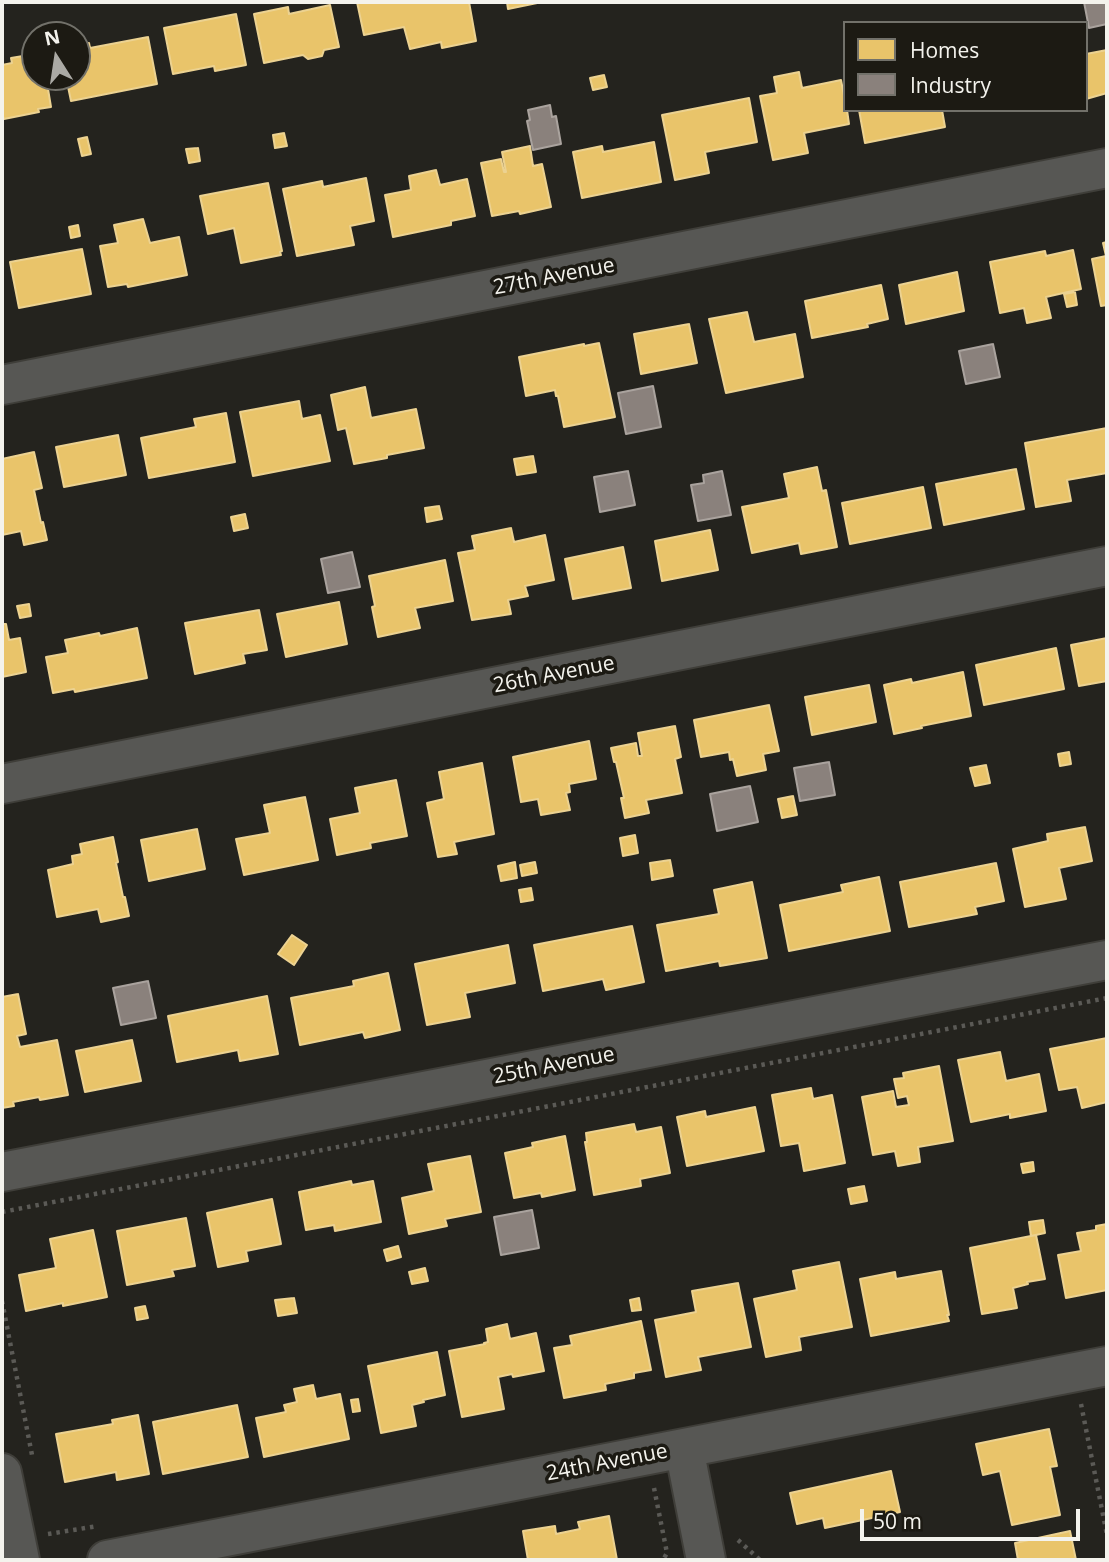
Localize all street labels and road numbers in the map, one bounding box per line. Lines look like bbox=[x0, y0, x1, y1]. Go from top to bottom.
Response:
street label: 27th Avenue bbox=[491, 253, 617, 301]
street label: 26th Avenue bbox=[491, 651, 617, 699]
street label: 25th Avenue bbox=[491, 1042, 617, 1090]
street label: 24th Avenue bbox=[544, 1439, 670, 1487]

